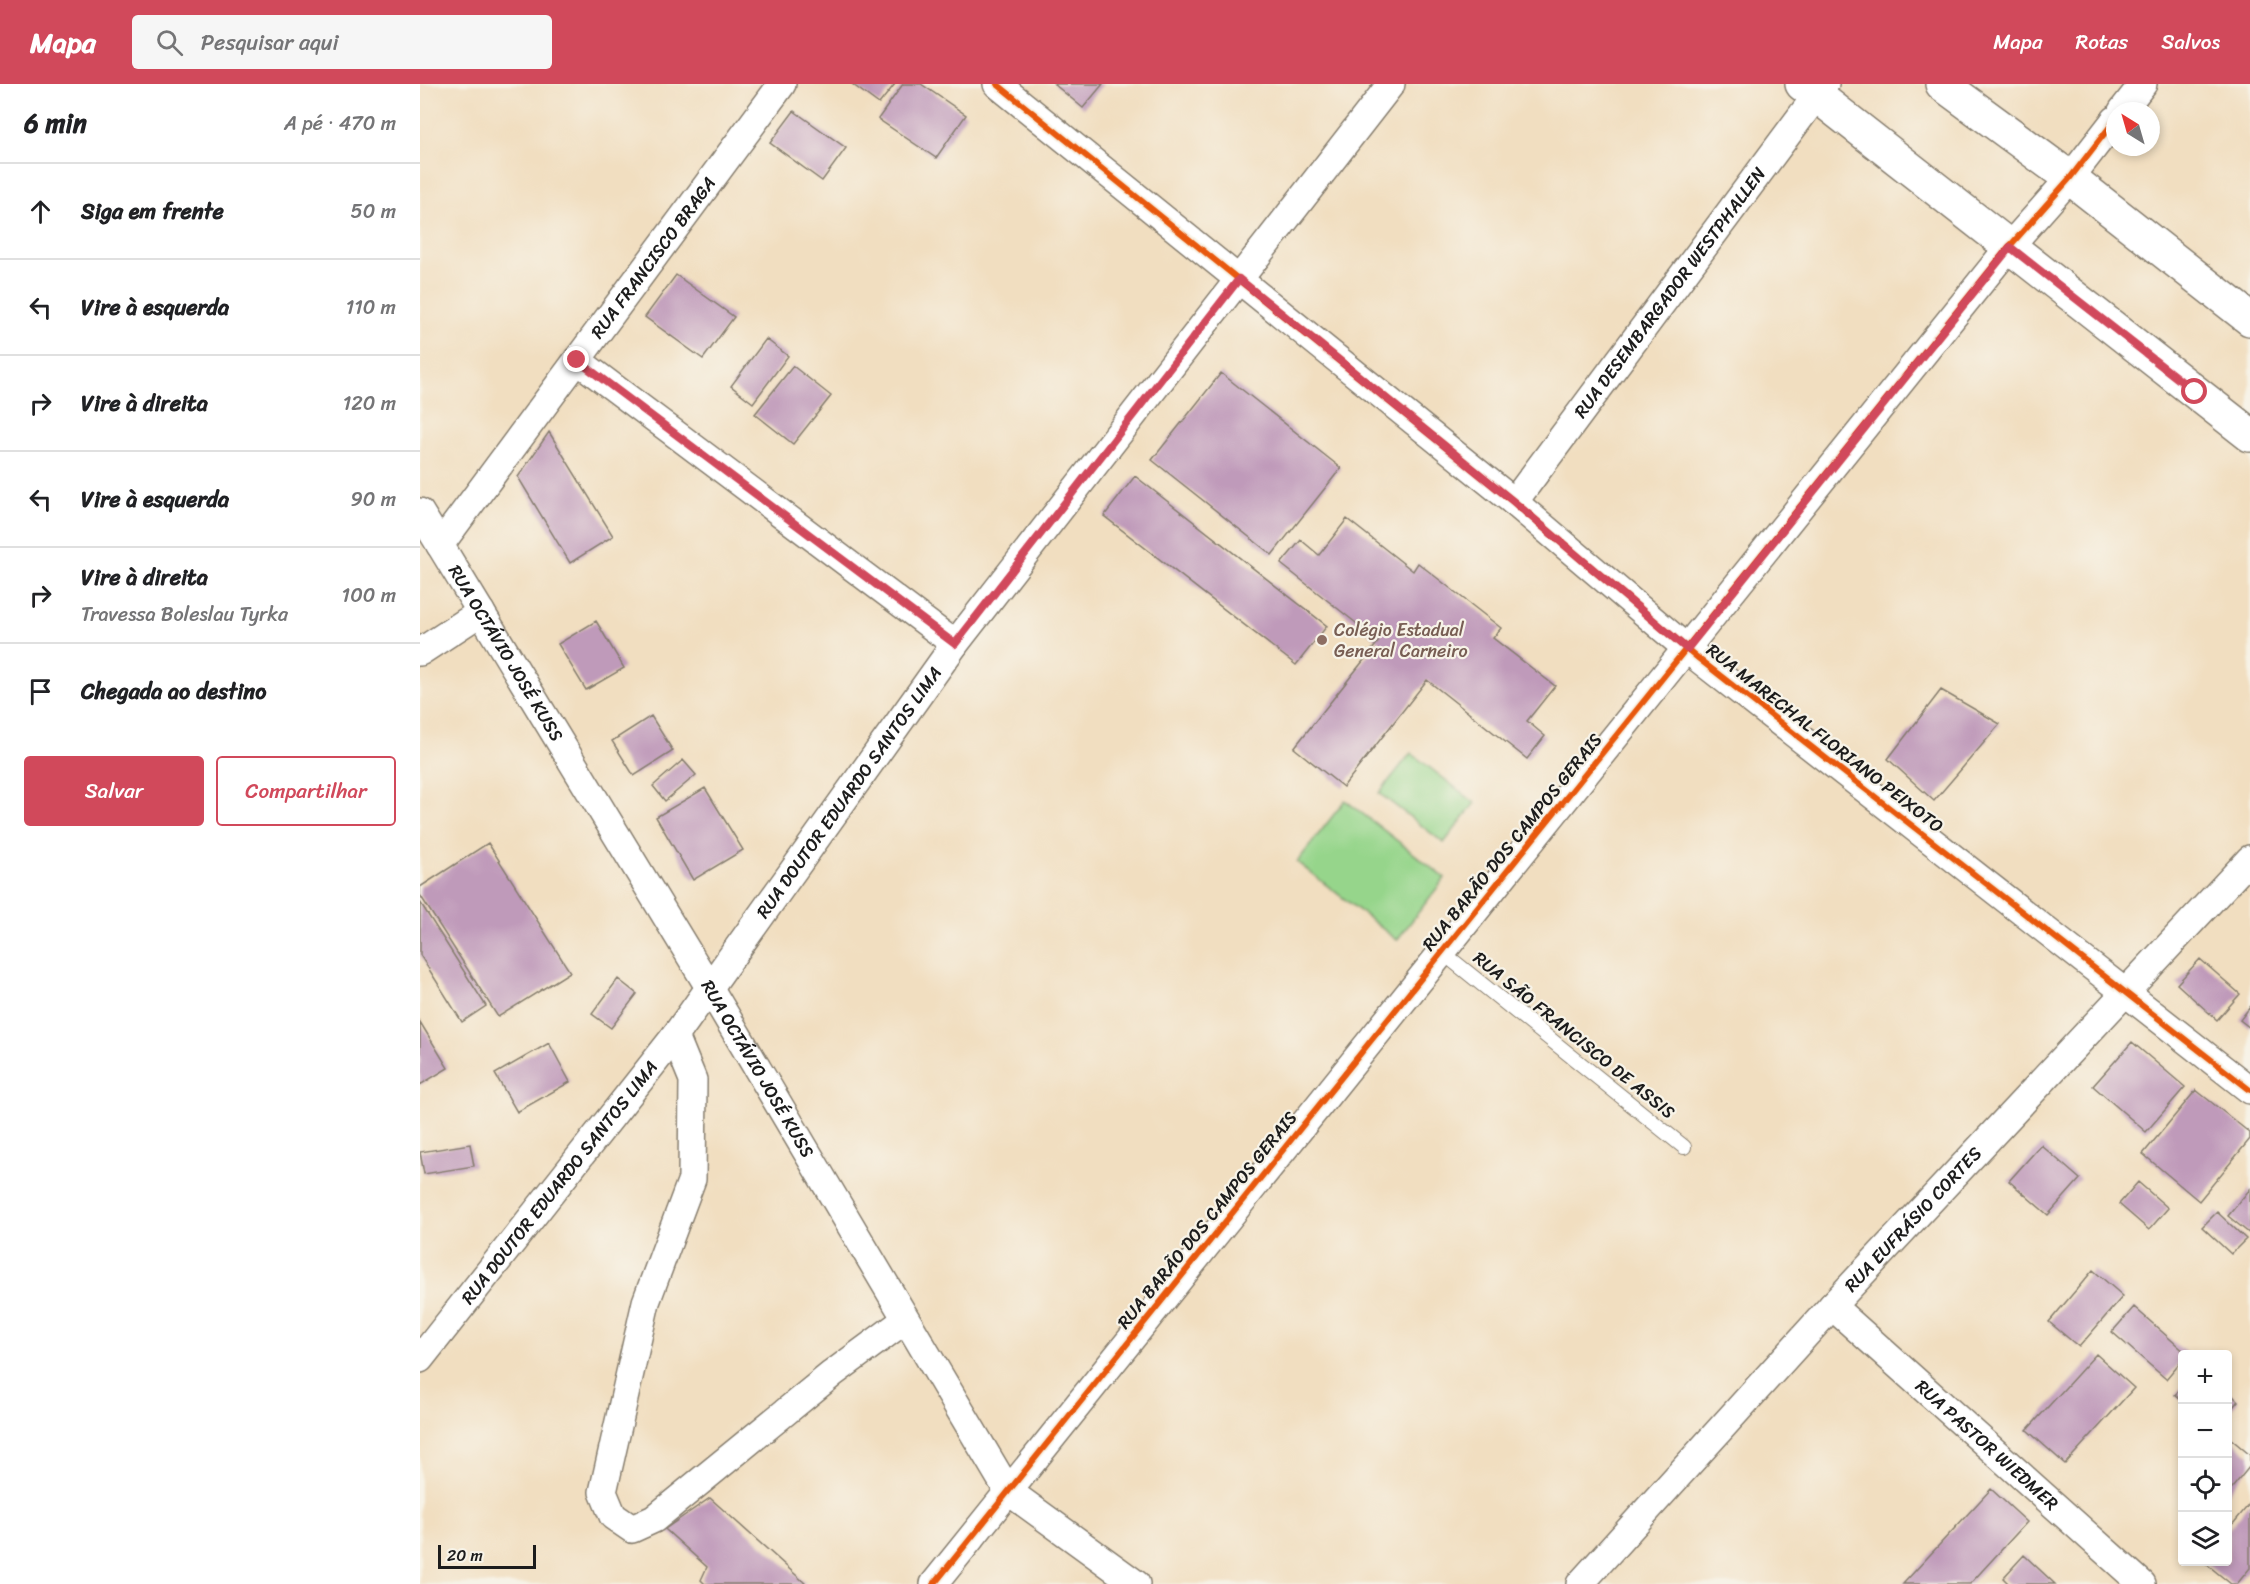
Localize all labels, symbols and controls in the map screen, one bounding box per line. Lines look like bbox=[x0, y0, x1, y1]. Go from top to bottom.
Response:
search box bbox=[132, 15, 552, 69]
text: Mapa bbox=[30, 18, 96, 67]
text: Pesquisar aqui bbox=[201, 23, 339, 62]
text: Mapa bbox=[1993, 23, 2042, 61]
text: Rotas bbox=[2075, 23, 2128, 61]
text: Salvos bbox=[2161, 23, 2220, 61]
icon: search bbox=[153, 26, 186, 59]
text: 6 min bbox=[24, 100, 87, 146]
north arrow bbox=[2106, 102, 2160, 156]
text: A pé · 470 m bbox=[284, 106, 396, 141]
street label: RUA DESEMBARGADOR WESTPHALLEN bbox=[1565, 160, 1774, 425]
street label: RUA FRANCISCO BRAGA bbox=[582, 169, 724, 346]
text: Siga em frente bbox=[81, 192, 224, 231]
text: 50 m bbox=[351, 194, 396, 229]
icon: ahead bbox=[24, 195, 57, 228]
text: Vire à esquerda bbox=[81, 288, 229, 327]
text: 110 m bbox=[346, 290, 396, 325]
icon: left bbox=[24, 291, 57, 324]
route end bbox=[563, 346, 589, 372]
route start bbox=[2181, 378, 2207, 404]
text: Vire à direita bbox=[81, 384, 208, 423]
text: 120 m bbox=[343, 386, 396, 421]
icon: right bbox=[24, 387, 57, 420]
text: Vire à esquerda bbox=[81, 480, 229, 519]
text: 90 m bbox=[351, 482, 396, 517]
icon: left bbox=[24, 483, 57, 516]
text: Vire à direita bbox=[81, 558, 208, 597]
street label: RUA OCTÁVIO JOSÉ KUSS bbox=[440, 558, 572, 748]
text: 100 m bbox=[342, 578, 396, 613]
icon: right bbox=[24, 579, 57, 612]
text: Travessa Boleslau Tyrka bbox=[81, 597, 288, 632]
place label: Colégio Estadual General Carneiro bbox=[1334, 614, 1468, 667]
marker: Colégio Estadual General Carneiro bbox=[1315, 633, 1329, 647]
street label: RUA MARECHAL FLORIANO PEIXOTO bbox=[1699, 635, 1951, 841]
street label: RUA DOUTOR EDUARDO SANTOS LIMA bbox=[748, 659, 950, 925]
text: Chegada ao destino bbox=[81, 672, 266, 711]
icon: arrive bbox=[24, 675, 57, 708]
street label: RUA BARÃO DOS CAMPOS GERAIS bbox=[1414, 726, 1611, 958]
button: Salvar bbox=[24, 756, 204, 826]
button: Compartilhar bbox=[216, 756, 396, 826]
street label: RUA SÃO FRANCISCO DE ASSIS bbox=[1466, 943, 1683, 1127]
street label: RUA OCTÁVIO JOSÉ KUSS bbox=[692, 973, 823, 1164]
street label: RUA DOUTOR EDUARDO SANTOS LIMA bbox=[453, 1053, 666, 1312]
street label: RUA BARÃO DOS CAMPOS GERAIS bbox=[1109, 1104, 1306, 1336]
street label: RUA EUFRÁSIO CORTES bbox=[1836, 1139, 1990, 1300]
map controls bbox=[2178, 1350, 2232, 1566]
button: + bbox=[2178, 1350, 2232, 1404]
street label: RUA PASTOR WIEDMER bbox=[1908, 1371, 2066, 1519]
button: − bbox=[2178, 1404, 2232, 1458]
button: locate bbox=[2178, 1458, 2232, 1512]
button: layers bbox=[2178, 1512, 2232, 1566]
text: 20 m bbox=[447, 1541, 483, 1570]
scale bar bbox=[438, 1542, 536, 1570]

